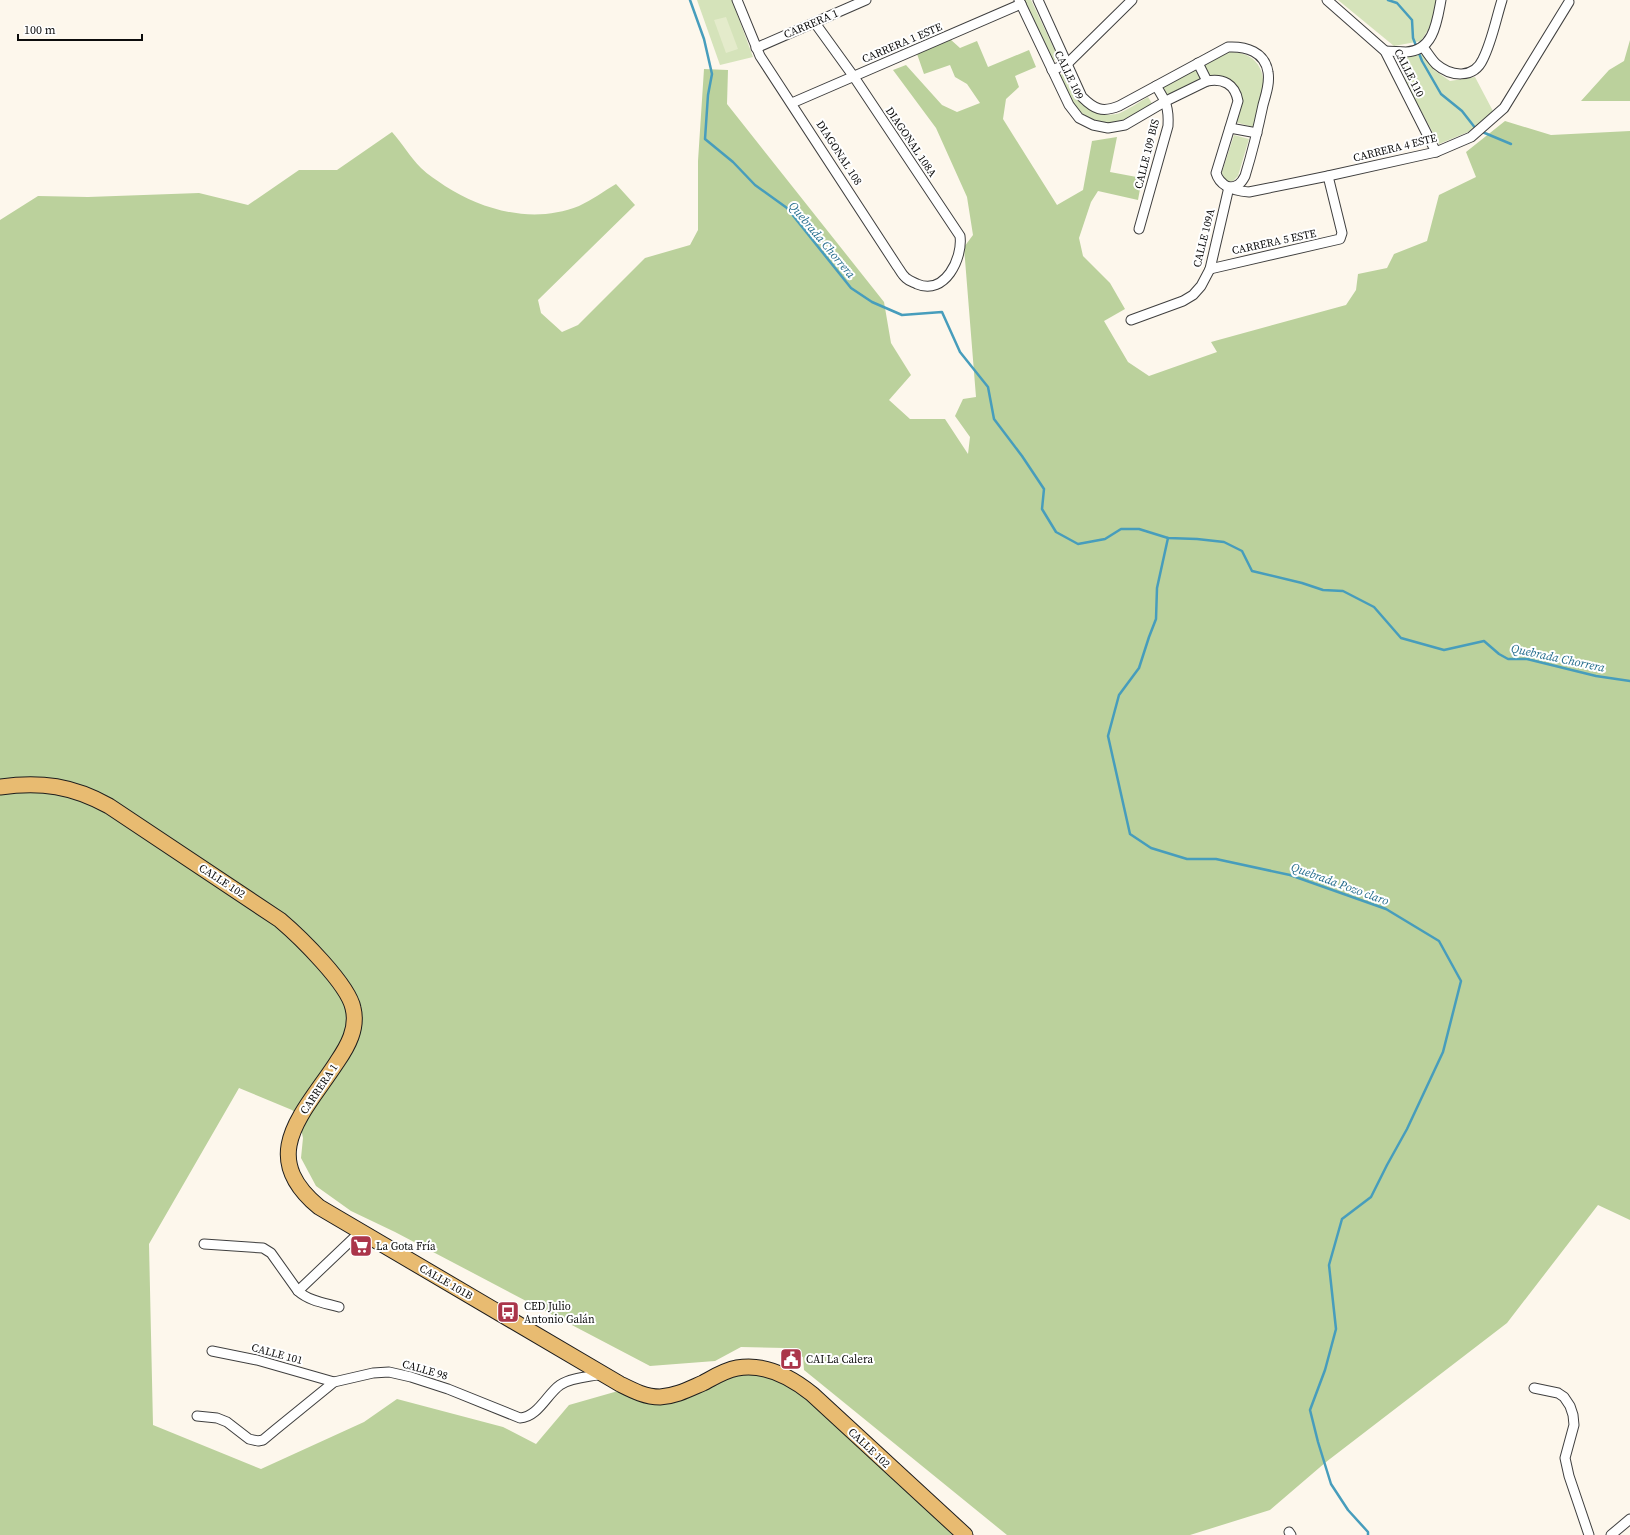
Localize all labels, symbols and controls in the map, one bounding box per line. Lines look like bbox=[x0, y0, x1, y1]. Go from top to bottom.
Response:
street label: CARRERA 1 bbox=[781, 6, 841, 42]
scale bar bbox=[18, 16, 142, 42]
street label: CARRERA 1 ESTE bbox=[860, 19, 945, 67]
text: 100 m bbox=[24, 22, 56, 38]
street label: CALLE 110 bbox=[1390, 46, 1428, 100]
street label: CALLE 109 bbox=[1051, 48, 1087, 102]
street label: DIAGONAL 108A bbox=[882, 104, 940, 180]
street label: CALLE 109 BIS bbox=[1131, 117, 1163, 190]
street label: DIAGONAL 108 bbox=[813, 118, 865, 188]
street label: CARRERA 4 ESTE bbox=[1352, 130, 1439, 166]
water label: Quebrada Chorrera bbox=[785, 198, 859, 282]
street label: CALLE 109A bbox=[1189, 206, 1219, 269]
street label: CARRERA 5 ESTE bbox=[1231, 226, 1318, 258]
water label: Quebrada Chorrera bbox=[1510, 640, 1607, 676]
water label: Quebrada Pozo claro bbox=[1289, 859, 1391, 909]
street label: CALLE 102 bbox=[196, 860, 249, 902]
street label: CARRERA 1 bbox=[297, 1061, 341, 1117]
supermarket icon: La Gota Fría bbox=[348, 1233, 374, 1259]
place label: La Gota Fría bbox=[376, 1239, 436, 1254]
street label: CALLE 101B bbox=[417, 1261, 476, 1303]
bus stop icon: CED Julio Antonio Galán bbox=[495, 1299, 521, 1325]
place label: CED Julio Antonio Galán bbox=[524, 1299, 595, 1327]
street label: CALLE 101 bbox=[250, 1340, 304, 1368]
public building icon: CAI La Calera bbox=[778, 1346, 804, 1372]
place label: CAI La Calera bbox=[806, 1352, 873, 1367]
street label: CALLE 98 bbox=[400, 1356, 450, 1384]
street label: CALLE 102 bbox=[845, 1425, 894, 1472]

